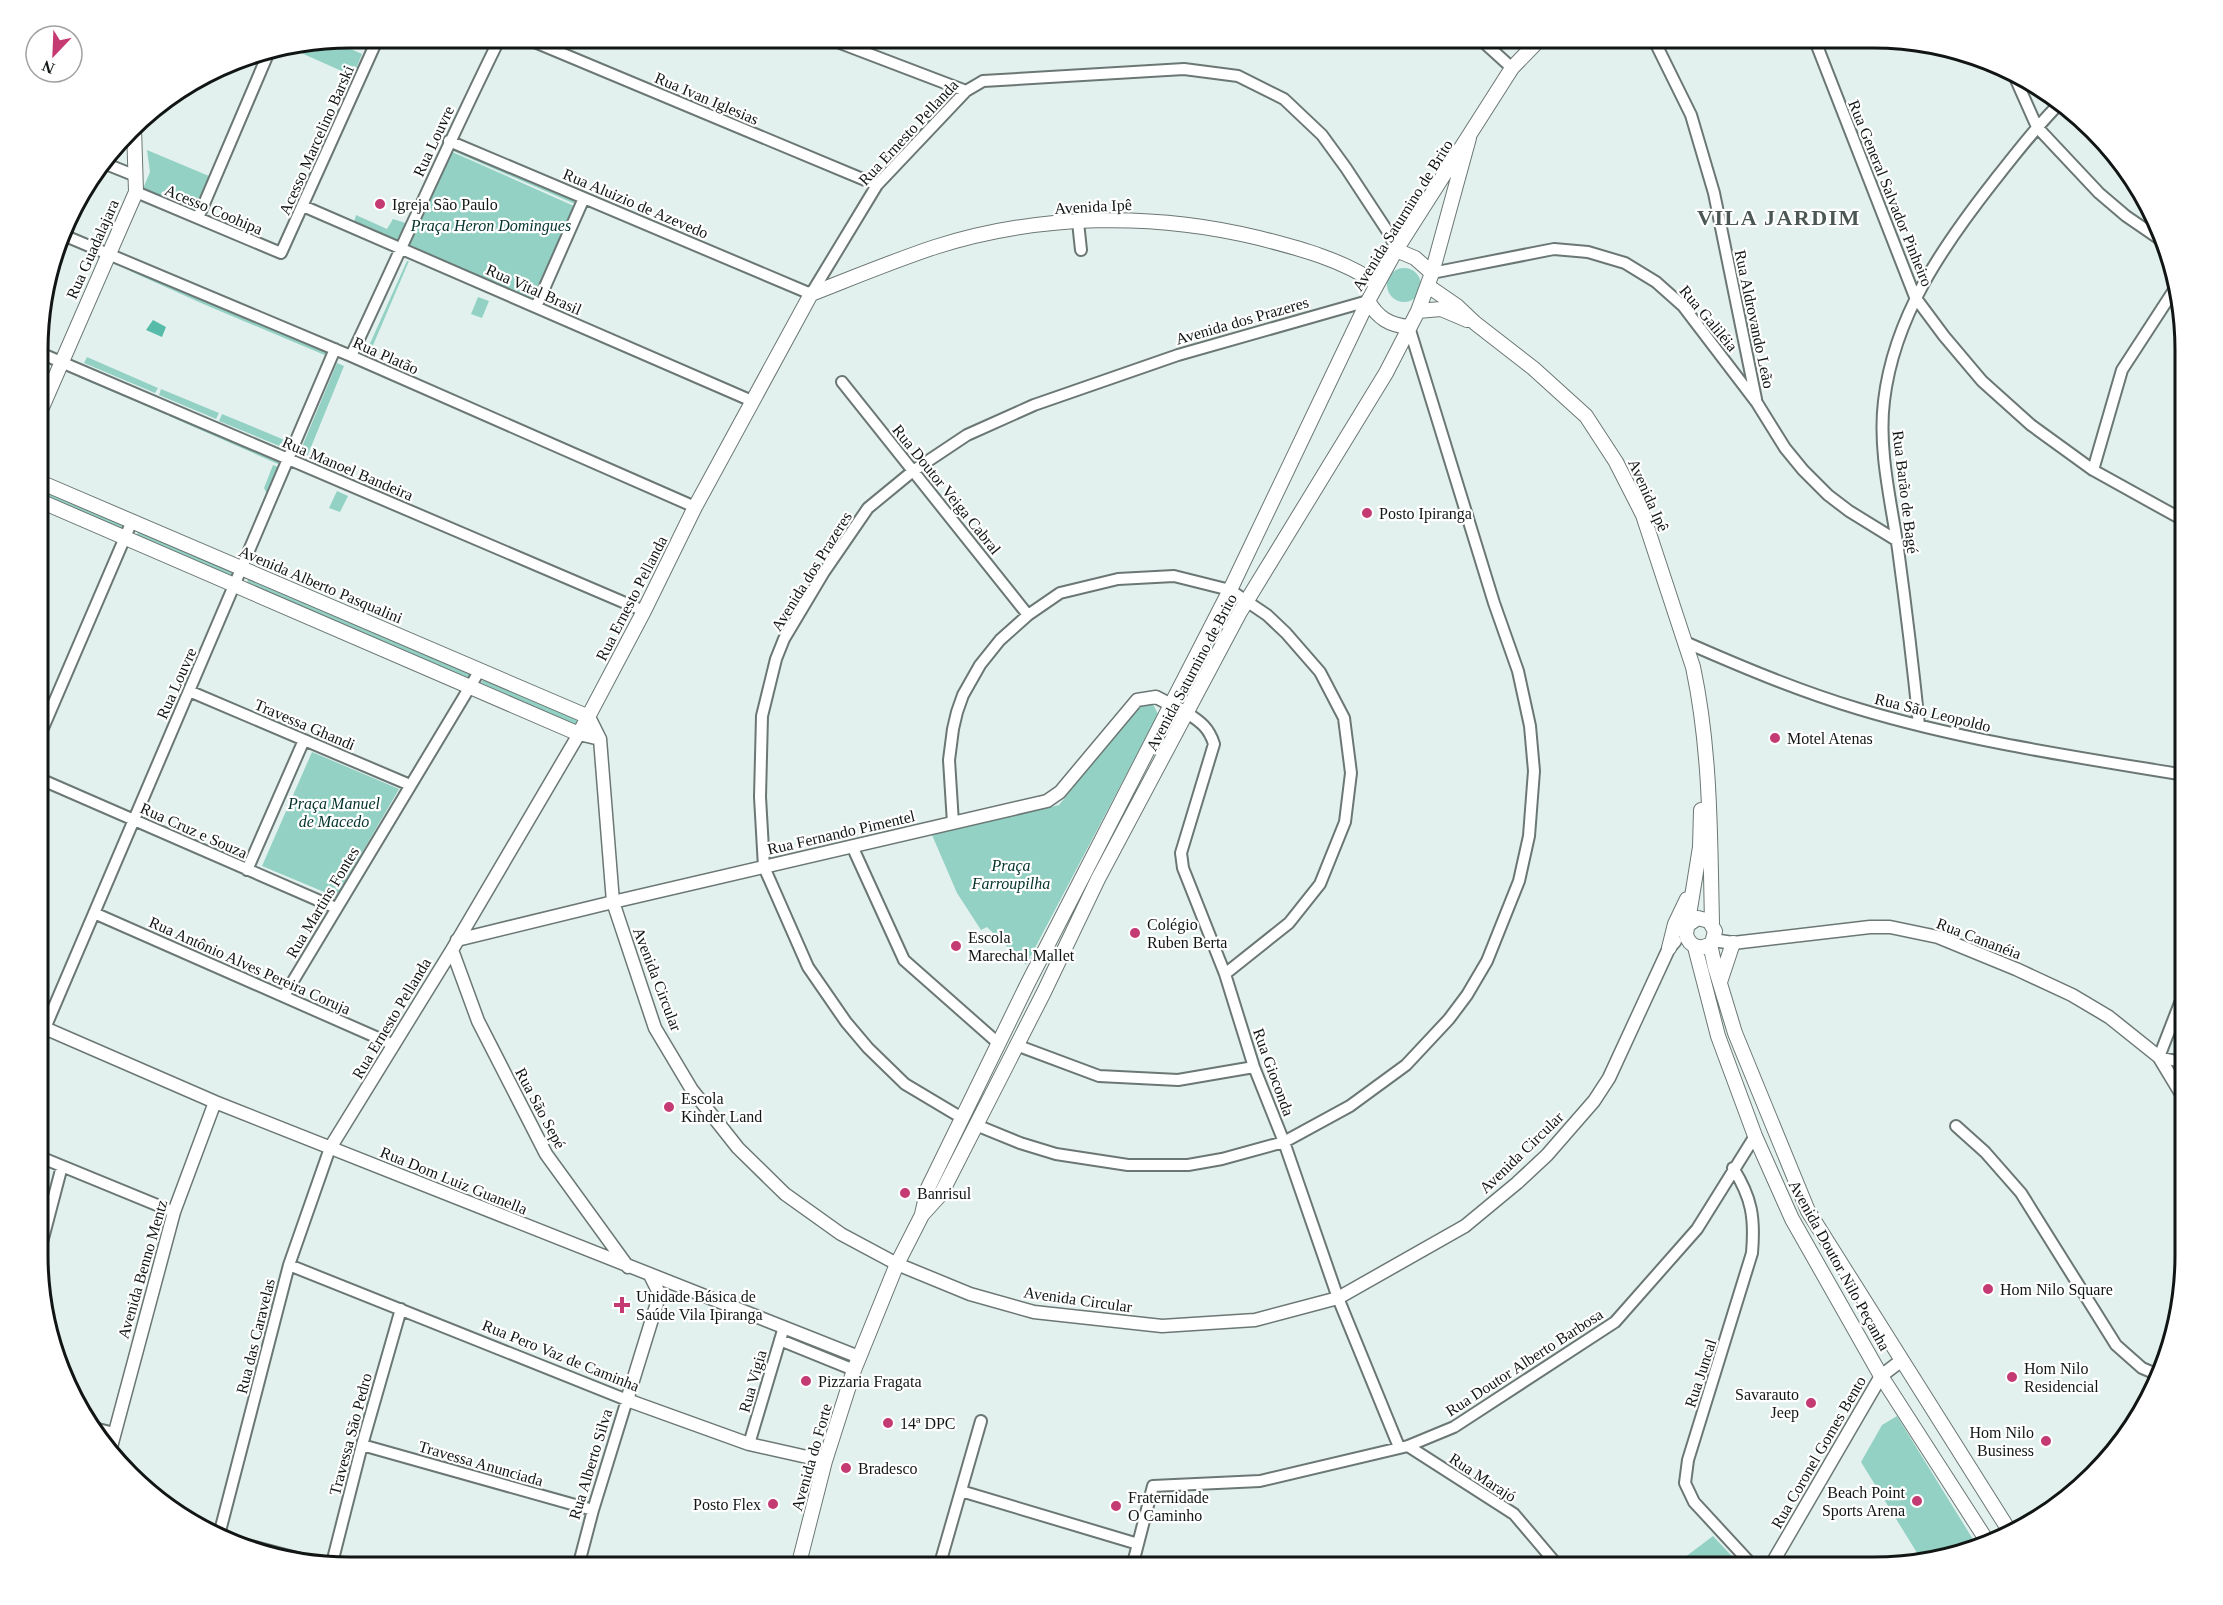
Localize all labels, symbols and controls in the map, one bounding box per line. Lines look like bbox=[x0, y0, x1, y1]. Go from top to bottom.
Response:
north arrow bbox=[24, 24, 84, 84]
text: N bbox=[39, 57, 57, 77]
street label: Acesso Marcelino Barski bbox=[276, 62, 357, 218]
street label: Rua Ivan Iglesias bbox=[652, 69, 761, 129]
street label: Rua Ernesto Pellanda bbox=[855, 76, 962, 189]
street label: Rua General Salvador Pinheiro bbox=[1845, 98, 1936, 289]
street label: Rua Louvre bbox=[410, 103, 457, 179]
street label: Avenida Saturnino de Brito bbox=[1349, 136, 1456, 294]
street label: Rua Aluizio de Azevedo bbox=[561, 165, 711, 242]
street label: Acesso Coohipa bbox=[162, 181, 265, 239]
place label: Igreja São Paulo bbox=[392, 196, 498, 214]
street label: Avenida Ipê bbox=[1054, 196, 1132, 218]
street label: Rua Guadalajara bbox=[63, 197, 123, 302]
marker: Igreja São Paulo bbox=[373, 197, 387, 211]
district label: VILA JARDIM bbox=[1697, 205, 1861, 230]
park label: Praça Heron Domingues bbox=[410, 217, 571, 235]
street label: Rua Aldrovando Leão bbox=[1732, 248, 1778, 390]
street label: Rua Vital Brasil bbox=[483, 261, 585, 318]
street label: Rua Galiléia bbox=[1676, 282, 1741, 355]
street label: Avenida dos Prazeres bbox=[1174, 293, 1311, 348]
street label: Rua Platão bbox=[350, 334, 421, 377]
street label: Rua Doutor Veiga Cabral bbox=[888, 421, 1005, 559]
street label: Rua Barão de Bagé bbox=[1889, 430, 1921, 555]
street label: Rua Manoel Bandeira bbox=[280, 433, 416, 504]
street label: Avenida Ipê bbox=[1624, 456, 1672, 534]
place label: Posto Ipiranga bbox=[1379, 505, 1472, 523]
marker: Posto Ipiranga bbox=[1360, 506, 1374, 520]
street label: Avenida dos Prazeres bbox=[768, 508, 855, 634]
street label: Rua Ernesto Pellanda bbox=[593, 533, 670, 663]
street label: Avenida Alberto Pasqualini bbox=[236, 542, 405, 628]
street label: Avenida Saturnino de Brito bbox=[1143, 591, 1240, 754]
street label: Rua Louvre bbox=[153, 645, 200, 721]
street label: Rua São Leopoldo bbox=[1873, 690, 1993, 736]
street label: Travessa Ghandi bbox=[252, 696, 358, 753]
place label: Motel Atenas bbox=[1787, 730, 1873, 747]
marker: Motel Atenas bbox=[1768, 731, 1782, 745]
park label: Praça Manuel de Macedo bbox=[287, 795, 381, 830]
street label: Rua Cruz e Souza bbox=[138, 799, 250, 862]
street label: Rua Fernando Pimentel bbox=[766, 807, 917, 858]
street label: Rua Martins Fontes bbox=[283, 844, 362, 961]
park label: Praça Farroupilha bbox=[971, 857, 1050, 893]
street label: Rua Antônio Alves Pereira Coruja bbox=[146, 913, 353, 1019]
street label: Rua Cananéia bbox=[1934, 915, 2024, 962]
place label: Colégio Ruben Berta bbox=[1147, 916, 1227, 951]
street label: Avenida Circular bbox=[630, 925, 685, 1034]
marker: Colégio Ruben Berta bbox=[1128, 926, 1142, 940]
place label: Escola Marechal Mallet bbox=[968, 929, 1075, 964]
marker: Escola Marechal Mallet bbox=[949, 939, 963, 953]
street label: Rua Ernesto Pellanda bbox=[349, 955, 434, 1082]
street label: Rua Gioconda bbox=[1250, 1026, 1297, 1118]
street label: Rua São Sepé bbox=[511, 1065, 569, 1152]
place label: Escola Kinder Land bbox=[681, 1090, 762, 1125]
marker: Escola Kinder Land bbox=[662, 1100, 676, 1114]
street label: Avenida Circular bbox=[1476, 1108, 1567, 1196]
street label: Rua Dom Luiz Guanella bbox=[378, 1143, 530, 1218]
street label: Avenida Doutor Nilo Peçanha bbox=[1785, 1177, 1894, 1354]
place label: Banrisul bbox=[917, 1185, 972, 1202]
marker: Banrisul bbox=[898, 1186, 912, 1200]
street label: Avenida Benno Mentz bbox=[115, 1198, 170, 1341]
street label: Rua das Caravelas bbox=[233, 1277, 278, 1396]
place label: Hom Nilo Square bbox=[2000, 1281, 2113, 1299]
marker: Hom Nilo Square bbox=[1981, 1282, 1995, 1296]
street label: Avenida Circular bbox=[1023, 1283, 1134, 1316]
place label: Unidade Básica de Saúde Vila Ipiranga bbox=[636, 1288, 763, 1324]
marker: Unidade Básica de Saúde Vila Ipiranga bbox=[613, 1296, 631, 1314]
street label: Rua Doutor Alberto Barbosa bbox=[1443, 1305, 1606, 1420]
street label: Rua Pero Vaz de Caminha bbox=[480, 1316, 642, 1395]
street label: Rua Juncal bbox=[1681, 1336, 1720, 1409]
street label: Rua Vigia bbox=[735, 1348, 770, 1415]
place label: Hom Nilo Residencial bbox=[2024, 1360, 2099, 1395]
marker: Hom Nilo Residencial bbox=[2005, 1370, 2019, 1384]
street label: Travessa São Pedro bbox=[326, 1371, 375, 1497]
place label: Pizzaria Fragata bbox=[818, 1373, 922, 1391]
street label: Rua Coronel Gomes Bento bbox=[1768, 1373, 1869, 1531]
marker: Pizzaria Fragata bbox=[799, 1374, 813, 1388]
place label: Savarauto Jeep bbox=[1735, 1386, 1799, 1422]
marker: Savarauto Jeep bbox=[1804, 1396, 1818, 1410]
street label: Avenida do Forte bbox=[788, 1402, 835, 1513]
street label: Rua Alberto Silva bbox=[566, 1407, 615, 1521]
place label: 14ª DPC bbox=[900, 1415, 956, 1432]
marker: 14ª DPC bbox=[881, 1416, 895, 1430]
place label: Hom Nilo Business bbox=[1970, 1424, 2034, 1459]
marker: Hom Nilo Business bbox=[2039, 1434, 2053, 1448]
street label: Travessa Anunciada bbox=[417, 1438, 545, 1489]
street label: Rua Marajó bbox=[1446, 1450, 1519, 1506]
place label: Bradesco bbox=[858, 1460, 918, 1477]
marker: Bradesco bbox=[839, 1461, 853, 1475]
place label: Beach Point Sports Arena bbox=[1822, 1484, 1906, 1520]
place label: Fraternidade O Caminho bbox=[1128, 1489, 1209, 1524]
marker: Beach Point Sports Arena bbox=[1910, 1494, 1924, 1508]
place label: Posto Flex bbox=[693, 1496, 761, 1513]
marker: Posto Flex bbox=[766, 1497, 780, 1511]
marker: Fraternidade O Caminho bbox=[1109, 1499, 1123, 1513]

